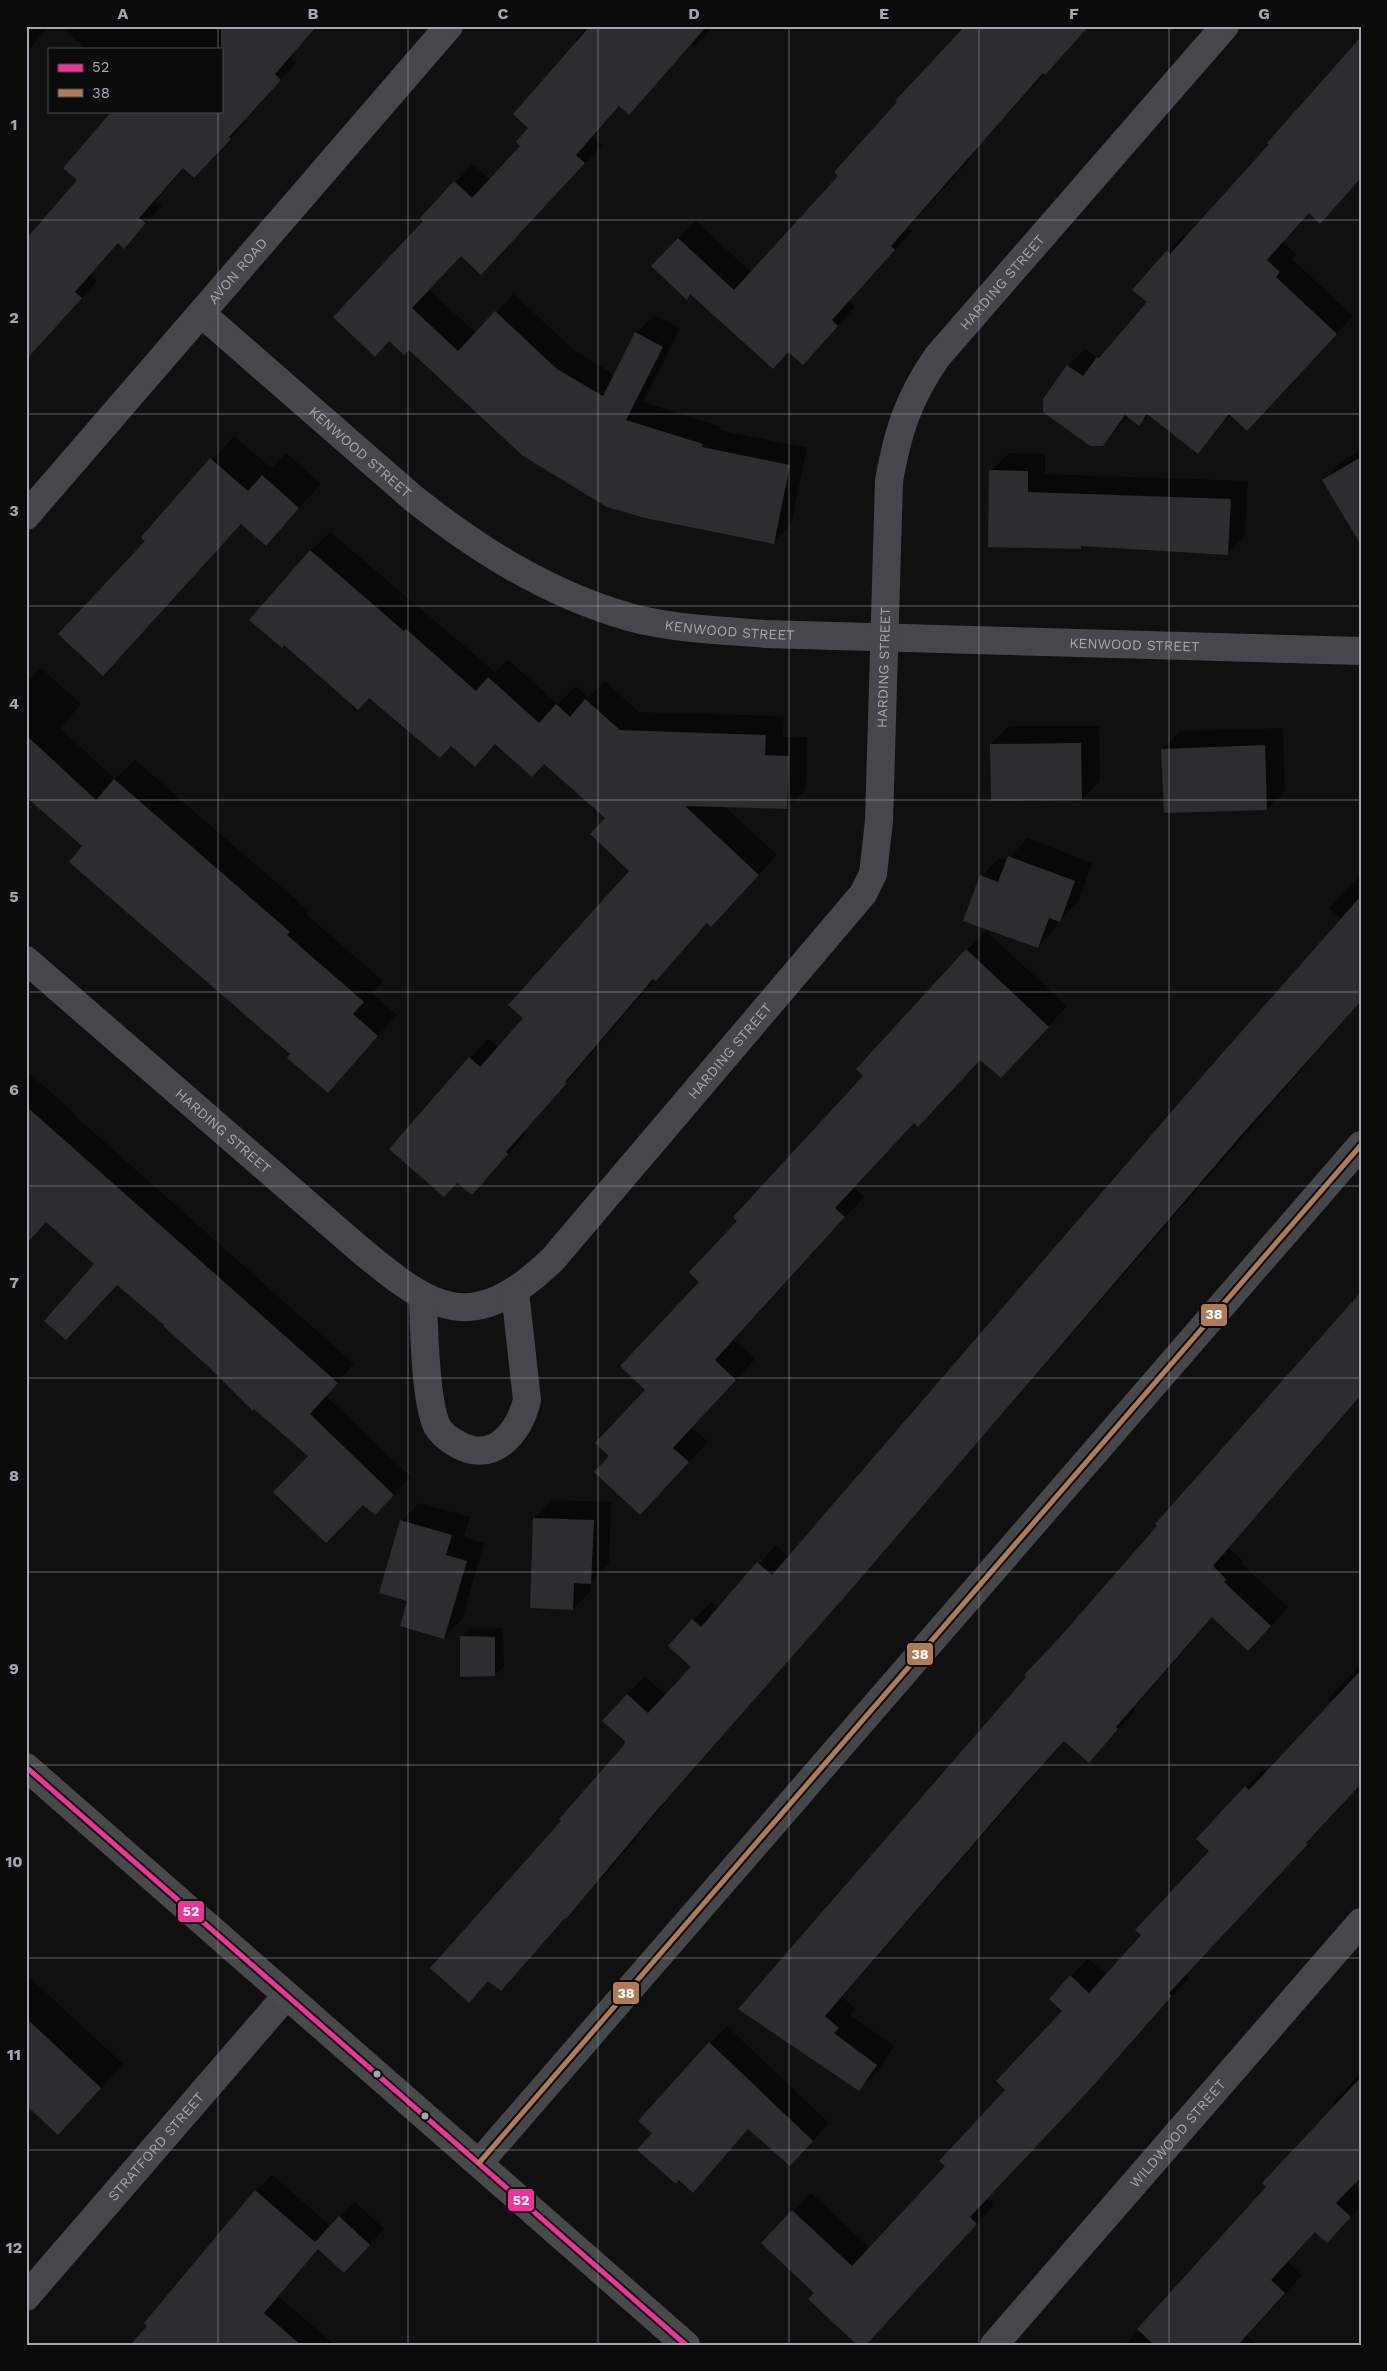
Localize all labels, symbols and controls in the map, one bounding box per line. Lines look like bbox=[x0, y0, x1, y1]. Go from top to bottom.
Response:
text: A bbox=[118, 4, 129, 23]
text: B bbox=[308, 4, 319, 23]
text: C bbox=[498, 4, 509, 23]
text: D bbox=[688, 4, 700, 23]
text: E bbox=[879, 4, 889, 23]
text: F bbox=[1069, 4, 1079, 23]
text: G bbox=[1258, 4, 1270, 23]
legend bbox=[48, 48, 222, 112]
text: 52 bbox=[92, 58, 109, 76]
text: 38 bbox=[92, 84, 110, 102]
text: 1 bbox=[11, 115, 17, 134]
street label: HARDING STREET bbox=[956, 231, 1048, 333]
street label: AVON ROAD bbox=[205, 235, 270, 307]
text: 2 bbox=[9, 308, 19, 327]
street label: KENWOOD STREET bbox=[306, 403, 415, 501]
text: 3 bbox=[9, 501, 19, 520]
street label: HARDING STREET bbox=[874, 606, 893, 728]
street label: KENWOOD STREET bbox=[664, 617, 795, 643]
street label: KENWOOD STREET bbox=[1069, 635, 1200, 654]
text: 4 bbox=[9, 694, 19, 713]
text: 5 bbox=[9, 887, 19, 906]
street label: HARDING STREET bbox=[685, 999, 775, 1102]
text: 6 bbox=[9, 1080, 19, 1099]
street label: HARDING STREET bbox=[172, 1085, 275, 1177]
text: 7 bbox=[9, 1273, 19, 1292]
line badge: 38 bbox=[1200, 1303, 1228, 1327]
text: 38 bbox=[1205, 1306, 1223, 1322]
text: 8 bbox=[9, 1466, 19, 1485]
line badge: 38 bbox=[906, 1642, 934, 1666]
text: 38 bbox=[911, 1646, 929, 1662]
text: 9 bbox=[9, 1659, 19, 1678]
text: 10 bbox=[5, 1852, 23, 1871]
line badge: 52 bbox=[177, 1900, 205, 1923]
text: 52 bbox=[183, 1903, 199, 1919]
line badge: 38 bbox=[612, 1981, 640, 2005]
text: 38 bbox=[617, 1985, 635, 2001]
text: 11 bbox=[7, 2045, 21, 2064]
unlabelled marker bbox=[372, 2069, 382, 2079]
street label: WILDWOOD STREET bbox=[1126, 2076, 1229, 2191]
street label: STRATFORD STREET bbox=[105, 2088, 208, 2204]
unlabelled marker bbox=[420, 2111, 430, 2121]
line badge: 52 bbox=[507, 2188, 535, 2212]
text: 52 bbox=[513, 2192, 529, 2208]
text: 12 bbox=[6, 2238, 22, 2257]

